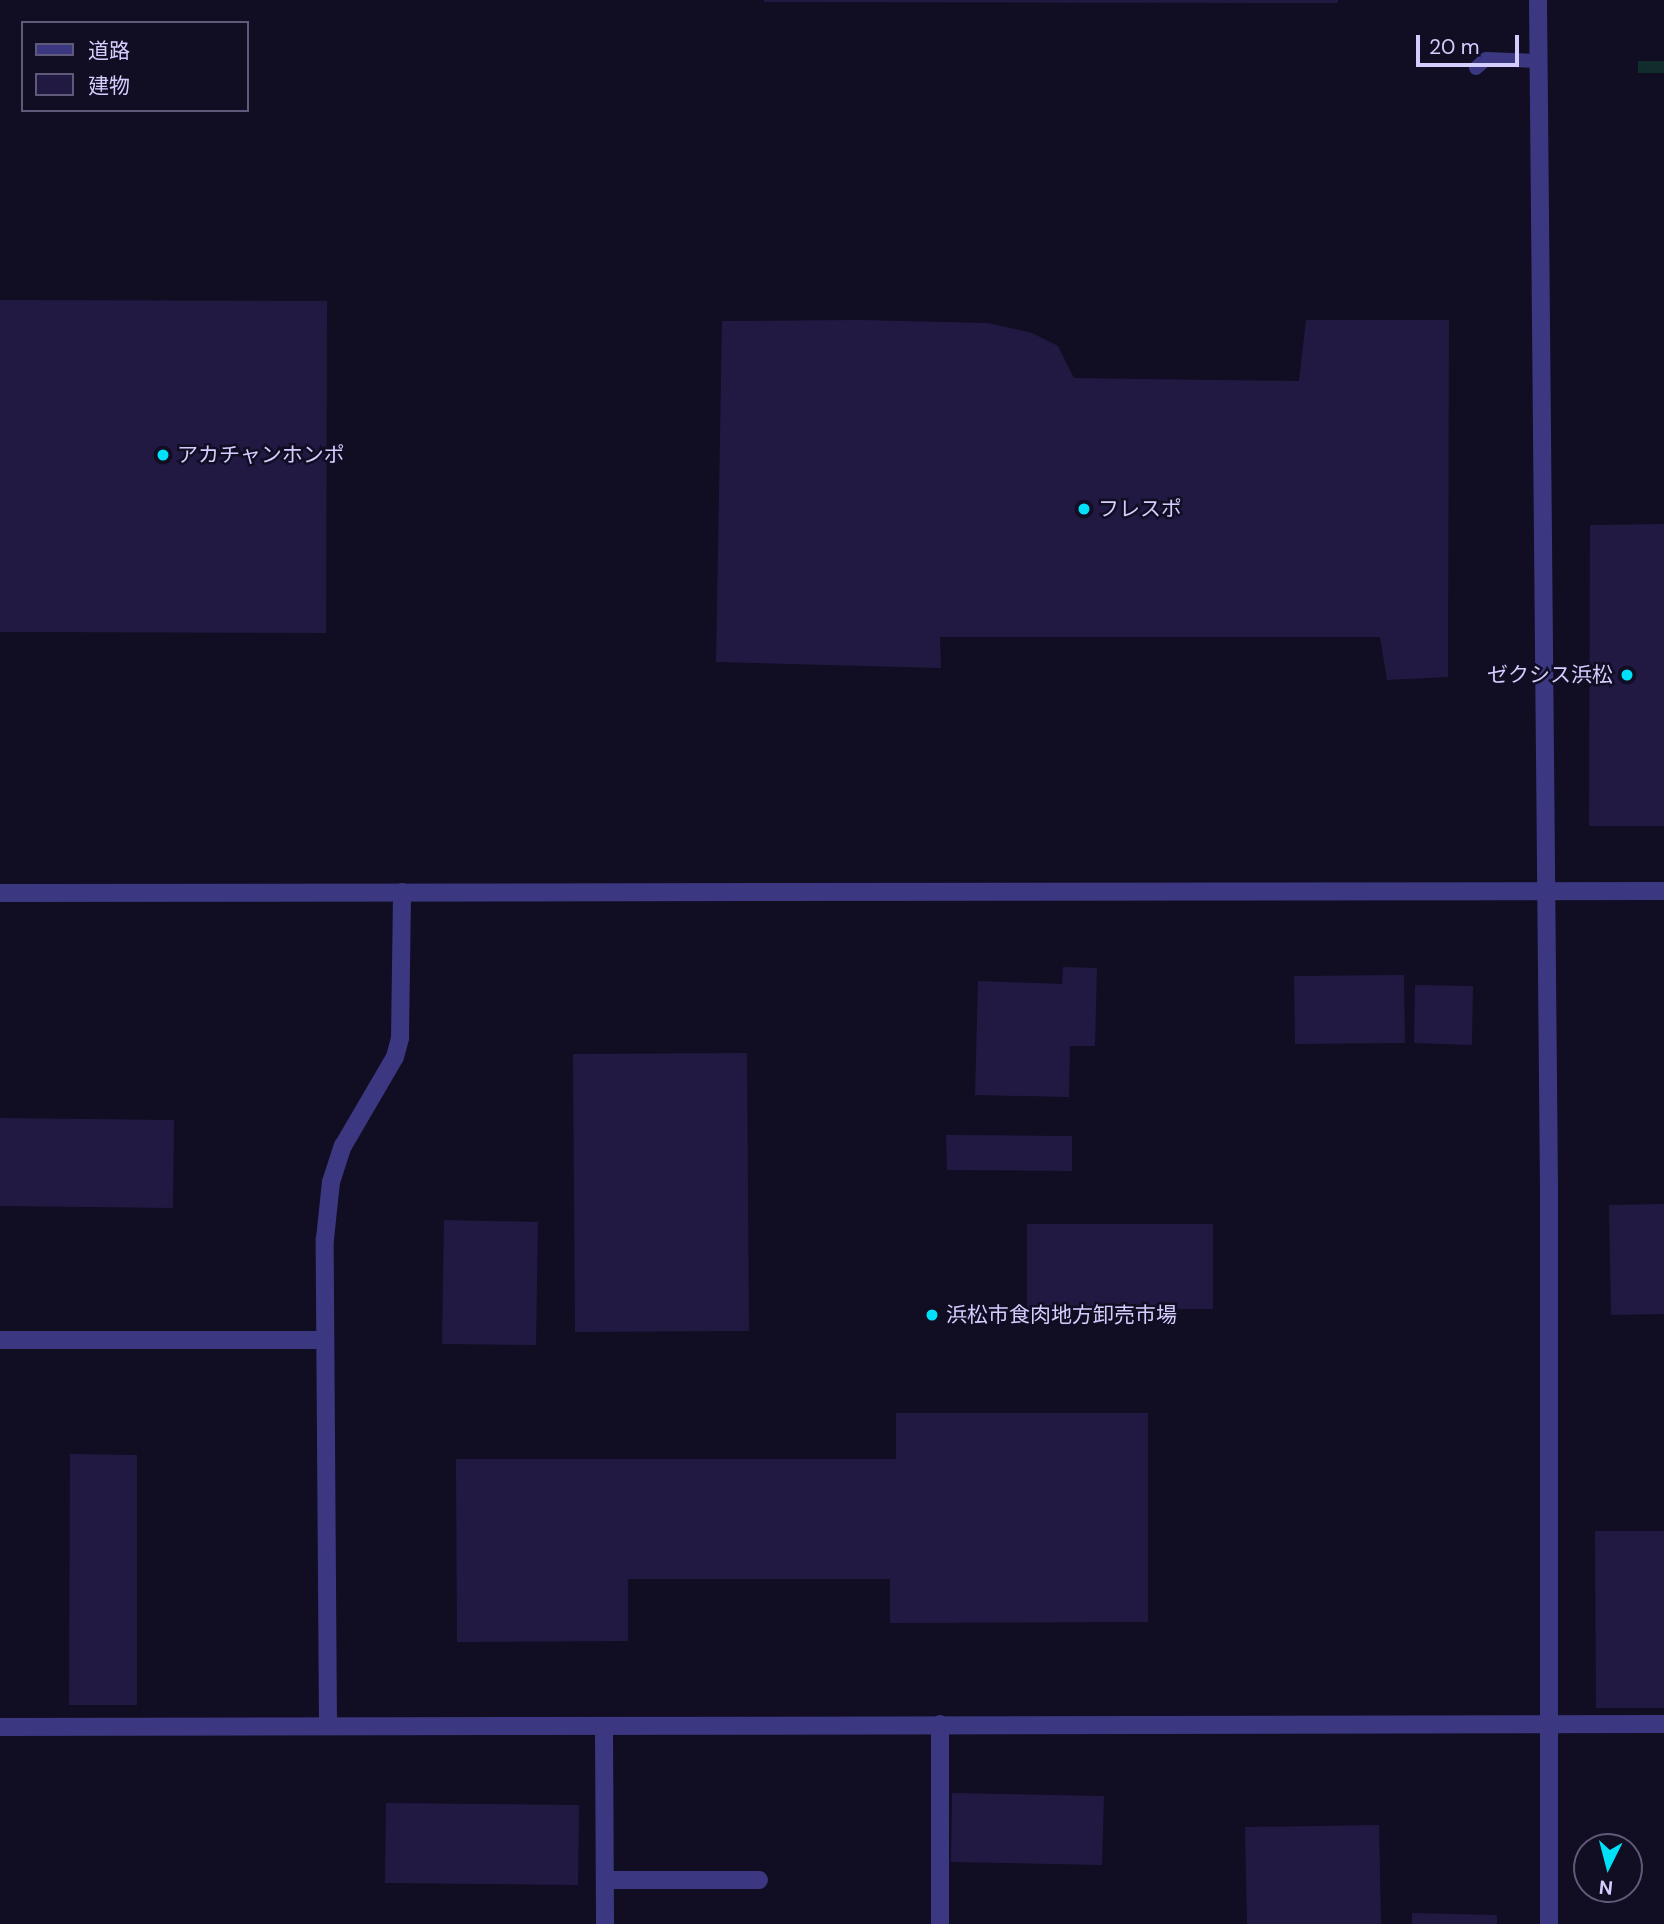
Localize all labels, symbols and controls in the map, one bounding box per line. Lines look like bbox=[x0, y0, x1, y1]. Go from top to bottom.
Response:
legend bbox=[21, 21, 248, 112]
scale bar bbox=[1419, 21, 1522, 65]
text: 20 m bbox=[1429, 33, 1480, 61]
text: 道路 bbox=[88, 37, 130, 65]
text: 建物 bbox=[88, 72, 130, 100]
place label: アカチャンホンポ bbox=[177, 442, 345, 468]
marker: アカチャンホンポ bbox=[155, 447, 171, 463]
place label: フレスポ bbox=[1098, 496, 1182, 522]
marker: フレスポ bbox=[1076, 501, 1092, 517]
place label: ゼクシス浜松 bbox=[1487, 662, 1613, 688]
marker: ゼクシス浜松 bbox=[1619, 667, 1635, 683]
place label: 浜松市食肉地方卸売市場 bbox=[946, 1302, 1177, 1328]
marker: 浜松市食肉地方卸売市場 bbox=[924, 1307, 940, 1323]
north arrow bbox=[1573, 1833, 1643, 1903]
text: N bbox=[1598, 1874, 1614, 1901]

